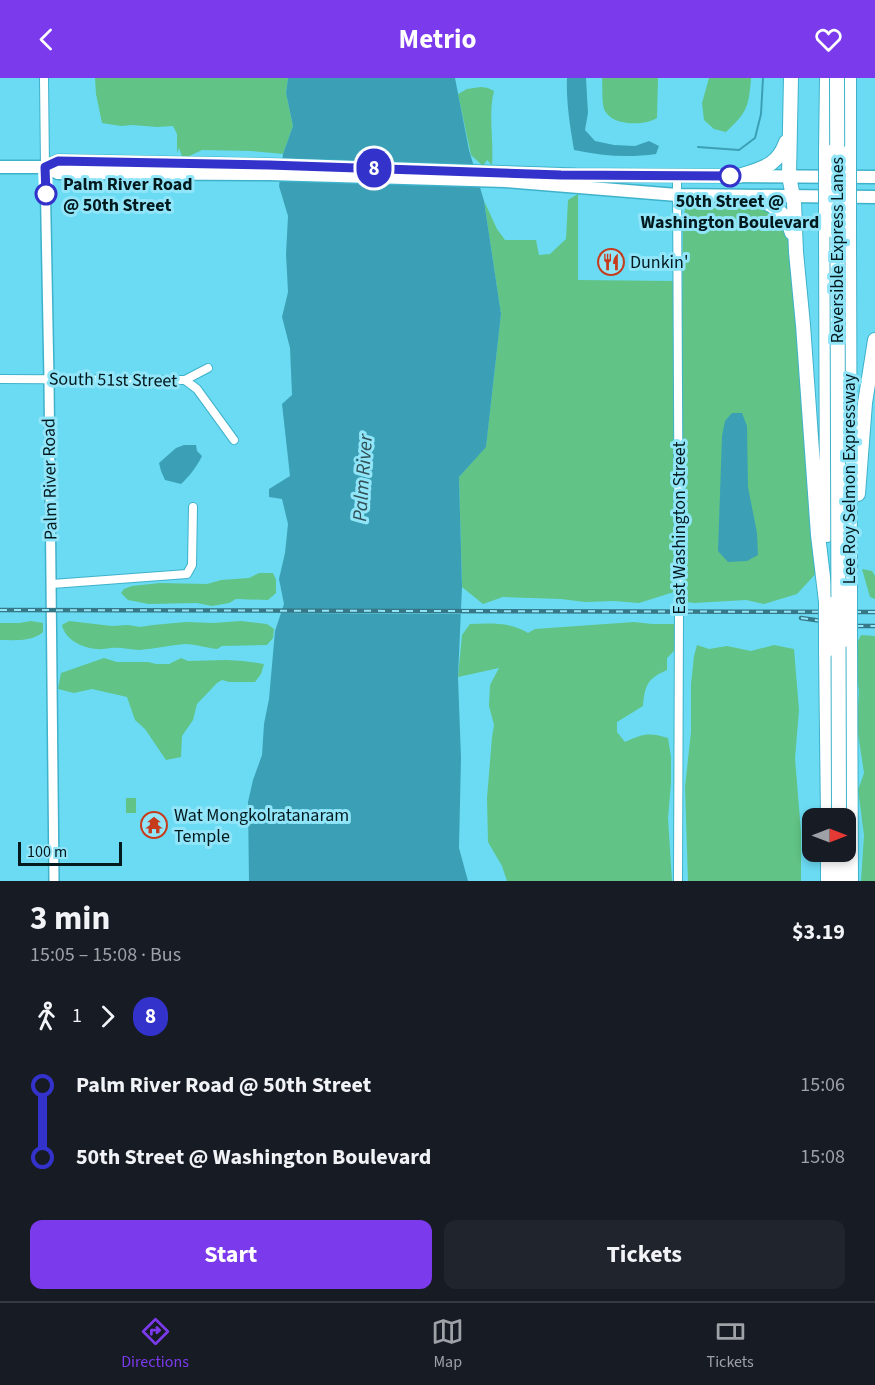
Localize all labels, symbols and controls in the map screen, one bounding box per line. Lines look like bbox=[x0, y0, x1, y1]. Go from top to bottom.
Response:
text: Metrio bbox=[399, 20, 476, 59]
icon: back bbox=[30, 23, 63, 56]
icon: heart bbox=[812, 23, 845, 56]
line badge: 8 bbox=[354, 148, 394, 188]
text: 8 bbox=[368, 153, 380, 183]
street label: Reversible Express Lanes bbox=[825, 157, 850, 343]
marker: 50th Street @ Washington Boulevard bbox=[719, 165, 741, 187]
place label: Palm River Road @ 50th Street bbox=[63, 172, 193, 218]
marker: Palm River Road @ 50th Street bbox=[35, 183, 57, 205]
place label: 50th Street @ Washington Boulevard bbox=[641, 189, 819, 235]
restaurant icon: Dunkin' bbox=[596, 247, 626, 277]
place label: Dunkin' bbox=[630, 250, 688, 275]
street label: South 51st Street bbox=[49, 366, 177, 394]
street label: Lee Roy Selmon Expressway bbox=[837, 373, 862, 584]
street label: Palm River Road bbox=[36, 418, 64, 540]
water label: Palm River bbox=[346, 432, 380, 523]
street label: East Washington Street bbox=[667, 441, 692, 615]
place label: Wat Mongkolratanaram Temple bbox=[174, 803, 349, 849]
north arrow bbox=[802, 808, 856, 862]
map controls bbox=[802, 808, 856, 862]
temple icon: Wat Mongkolratanaram Temple bbox=[139, 810, 169, 840]
scale bar bbox=[18, 839, 122, 866]
text: 100 m bbox=[27, 841, 67, 863]
text: 3 min bbox=[30, 895, 110, 942]
text: $3.19 bbox=[792, 916, 845, 948]
text: 15:05 – 15:08 · Bus bbox=[30, 941, 181, 969]
icon: walk bbox=[30, 1000, 63, 1033]
icon: forward bbox=[91, 1000, 124, 1033]
text: 8 bbox=[145, 1001, 156, 1031]
text: 1 bbox=[72, 1002, 82, 1030]
text: Palm River Road @ 50th Street bbox=[76, 1069, 371, 1101]
text: 15:06 bbox=[800, 1071, 845, 1099]
text: 50th Street @ Washington Boulevard bbox=[76, 1141, 431, 1173]
text: 15:08 bbox=[800, 1143, 845, 1171]
button: Start bbox=[30, 1220, 432, 1289]
button: Tickets bbox=[444, 1220, 845, 1289]
tab: Directions bbox=[121, 1315, 189, 1373]
tab: Map bbox=[431, 1315, 464, 1373]
tab: Tickets bbox=[707, 1315, 754, 1373]

